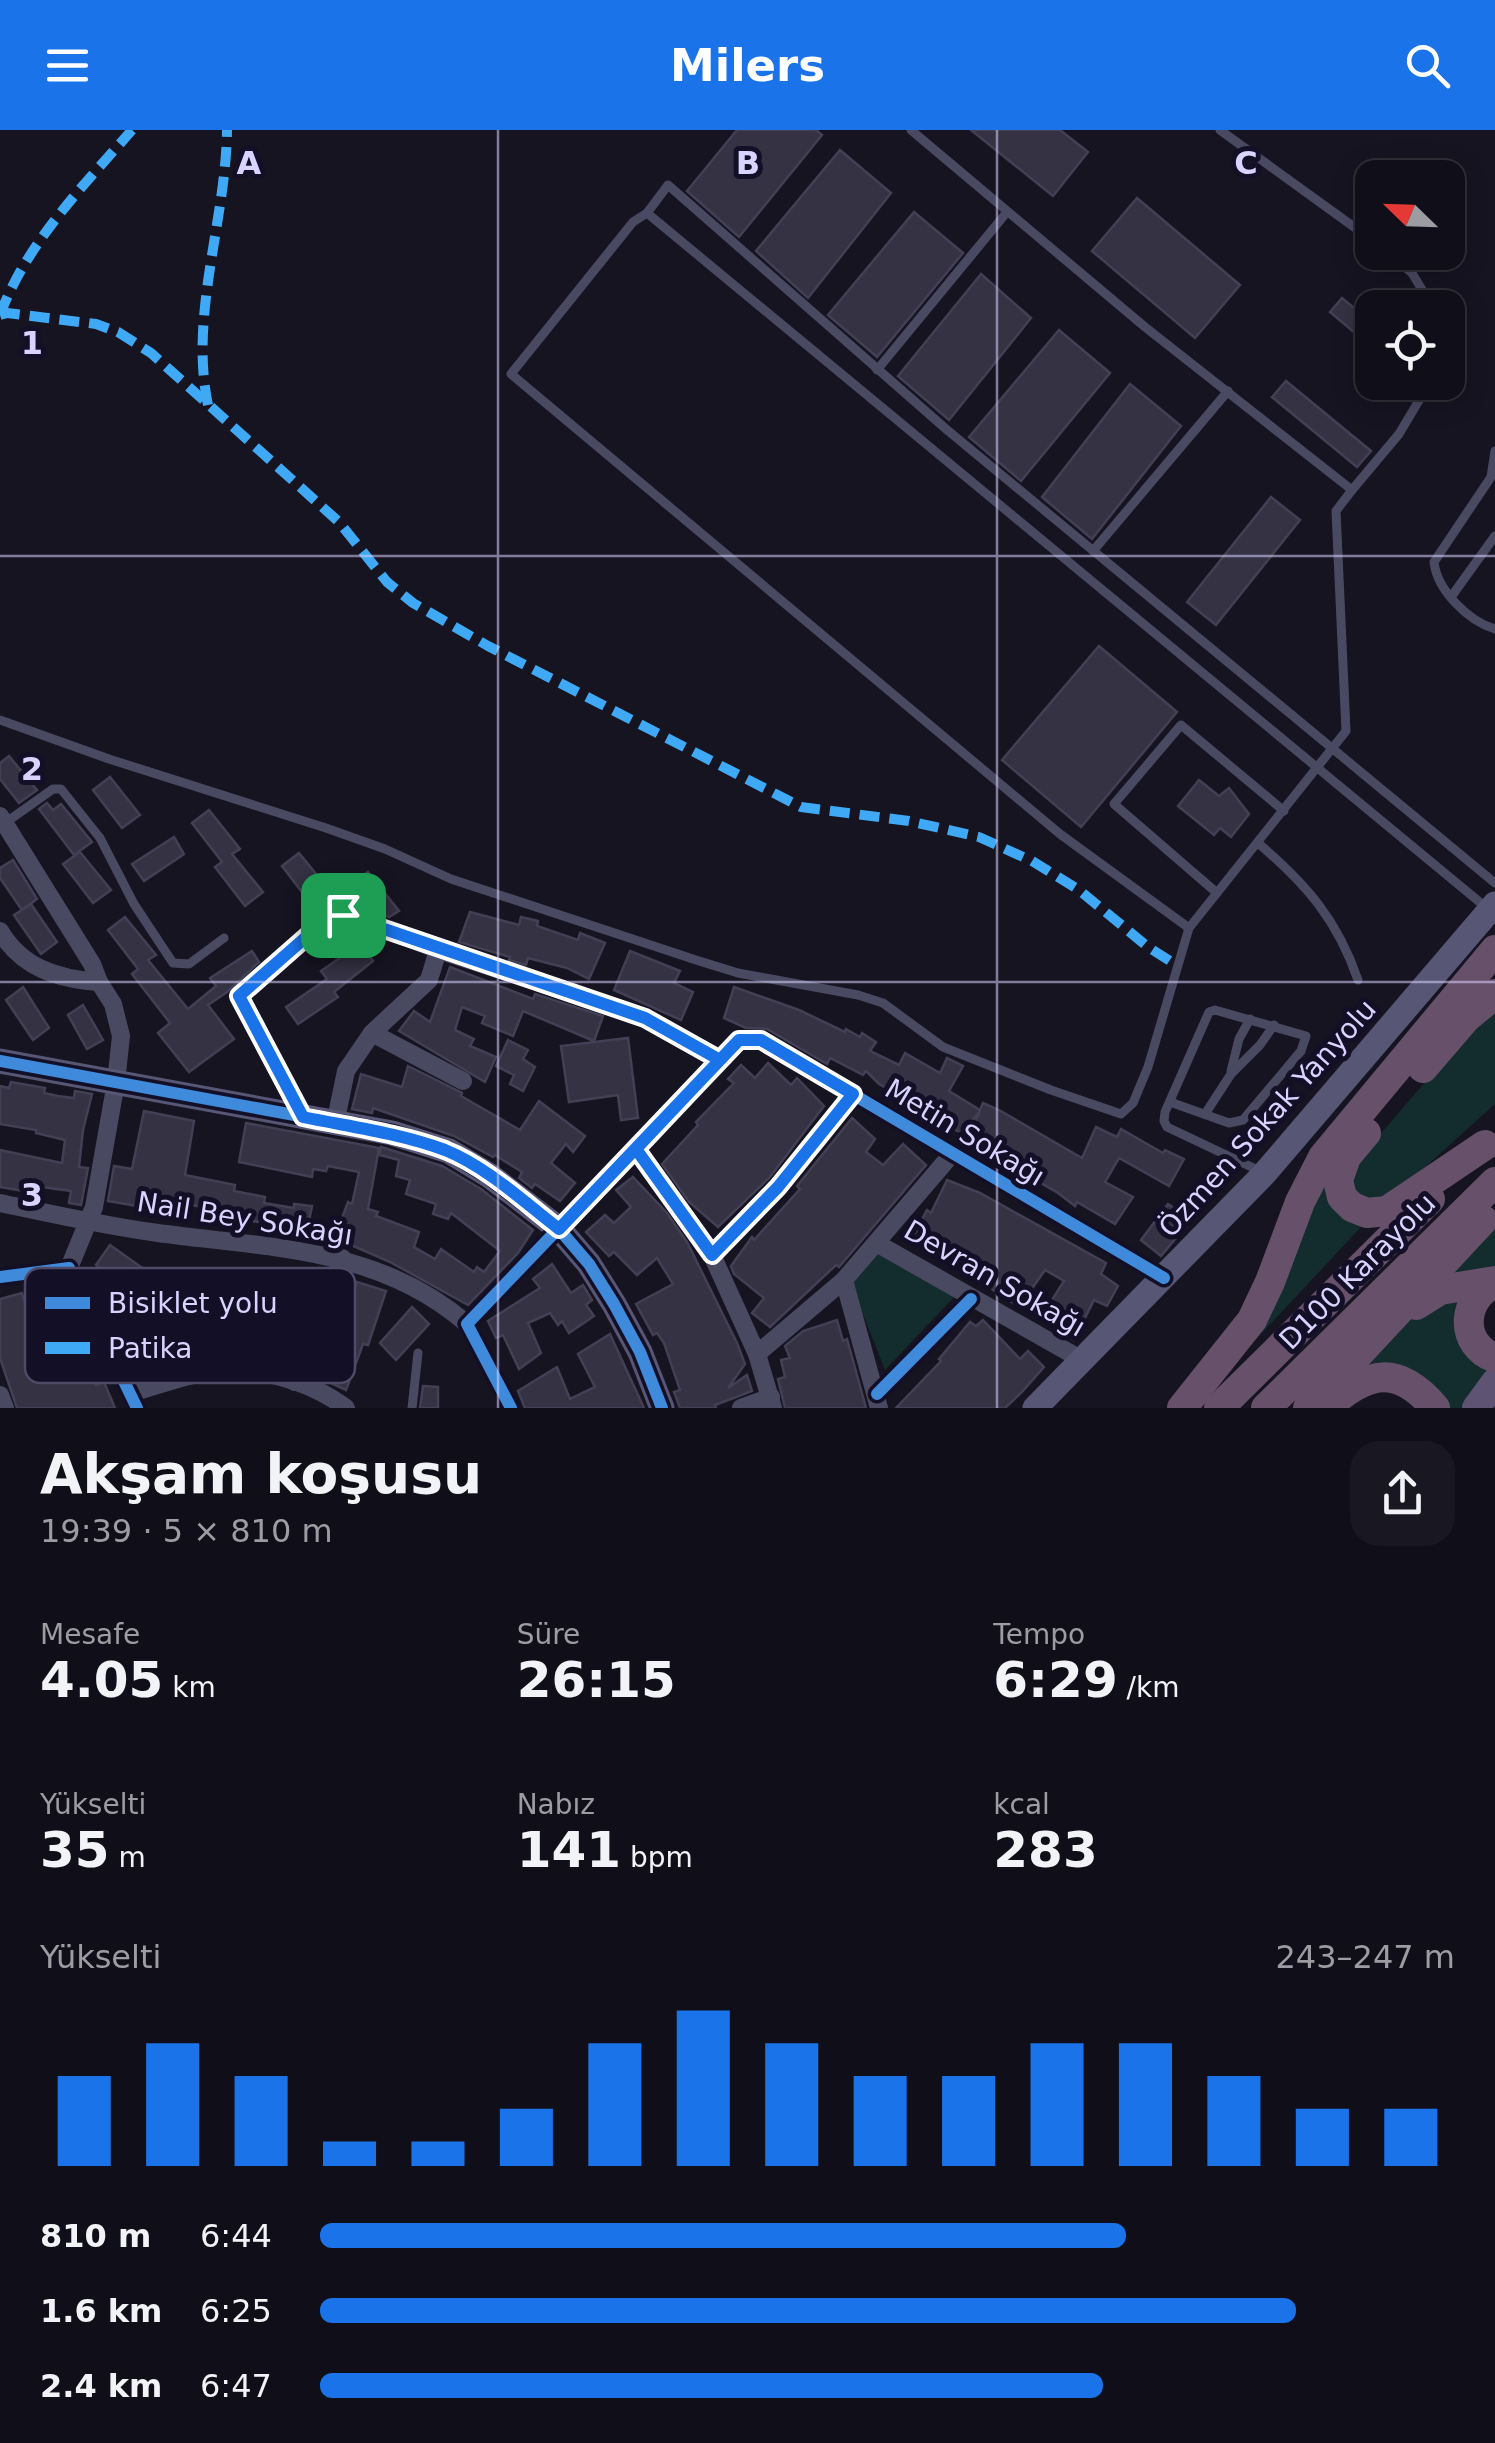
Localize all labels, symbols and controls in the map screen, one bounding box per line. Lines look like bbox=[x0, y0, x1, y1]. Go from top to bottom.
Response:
icon: menu bbox=[40, 38, 95, 93]
icon: search bbox=[1400, 38, 1455, 93]
text: Milers bbox=[670, 39, 825, 92]
text: A bbox=[237, 144, 262, 182]
text: B bbox=[736, 144, 760, 182]
text: C bbox=[1234, 144, 1258, 182]
north arrow bbox=[1355, 160, 1465, 270]
map controls bbox=[1355, 160, 1465, 400]
button: locate bbox=[1355, 290, 1465, 400]
text: 1 bbox=[21, 324, 43, 362]
text: 2 bbox=[21, 750, 43, 788]
pin bbox=[301, 873, 386, 958]
icon: arrive bbox=[316, 888, 371, 943]
street label: Özmen Sokak Yanyolu bbox=[1151, 992, 1383, 1244]
street label: Metin Sokağı bbox=[879, 1072, 1050, 1193]
text: 3 bbox=[21, 1176, 43, 1214]
street label: Nail Bey Sokağı bbox=[135, 1185, 355, 1252]
street label: D100 Karayolu bbox=[1273, 1187, 1442, 1356]
street label: Devran Sokağı bbox=[898, 1213, 1091, 1344]
legend bbox=[25, 1268, 355, 1383]
text: Bisiklet yolu bbox=[108, 1287, 278, 1320]
text: Patika bbox=[108, 1332, 192, 1365]
button: share bbox=[1350, 1441, 1455, 1546]
text: Akşam koşusu bbox=[40, 1442, 482, 1506]
text: 19:39 · 5 × 810 m bbox=[40, 1512, 333, 1550]
text: Mesafe bbox=[40, 1618, 140, 1651]
text: Süre bbox=[517, 1618, 580, 1651]
text: Tempo bbox=[993, 1618, 1085, 1651]
text: 4.05 bbox=[40, 1651, 163, 1709]
text: 26:15 bbox=[517, 1651, 676, 1709]
text: 6:29 bbox=[993, 1651, 1118, 1709]
text: km bbox=[163, 1671, 216, 1704]
text: /km bbox=[1118, 1671, 1180, 1704]
text: Yükselti bbox=[40, 1788, 146, 1821]
text: Nabız bbox=[517, 1788, 595, 1821]
text: kcal bbox=[993, 1788, 1050, 1821]
text: 35 bbox=[40, 1821, 110, 1879]
text: 141 bbox=[517, 1821, 621, 1879]
text: 283 bbox=[993, 1821, 1098, 1879]
text: m bbox=[110, 1841, 146, 1874]
text: bpm bbox=[621, 1841, 693, 1874]
text: Yükselti bbox=[40, 1938, 161, 1976]
text: 243–247 m bbox=[1276, 1938, 1455, 1976]
text: 810 m bbox=[40, 2217, 151, 2255]
text: 6:44 bbox=[200, 2217, 272, 2255]
text: 1.6 km bbox=[40, 2292, 162, 2330]
text: 6:25 bbox=[200, 2292, 272, 2330]
text: 2.4 km bbox=[40, 2367, 162, 2405]
text: 6:47 bbox=[200, 2367, 272, 2405]

